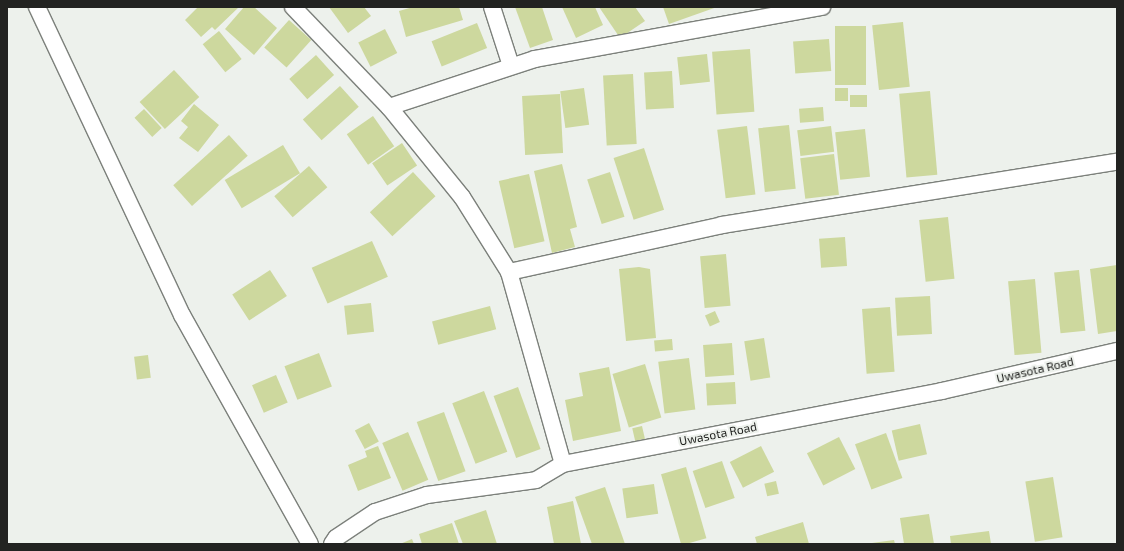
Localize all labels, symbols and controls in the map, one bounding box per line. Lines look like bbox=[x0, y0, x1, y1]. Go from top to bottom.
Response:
street label: Uwasota Road bbox=[995, 354, 1075, 386]
street label: Uwasota Road bbox=[678, 419, 758, 449]

